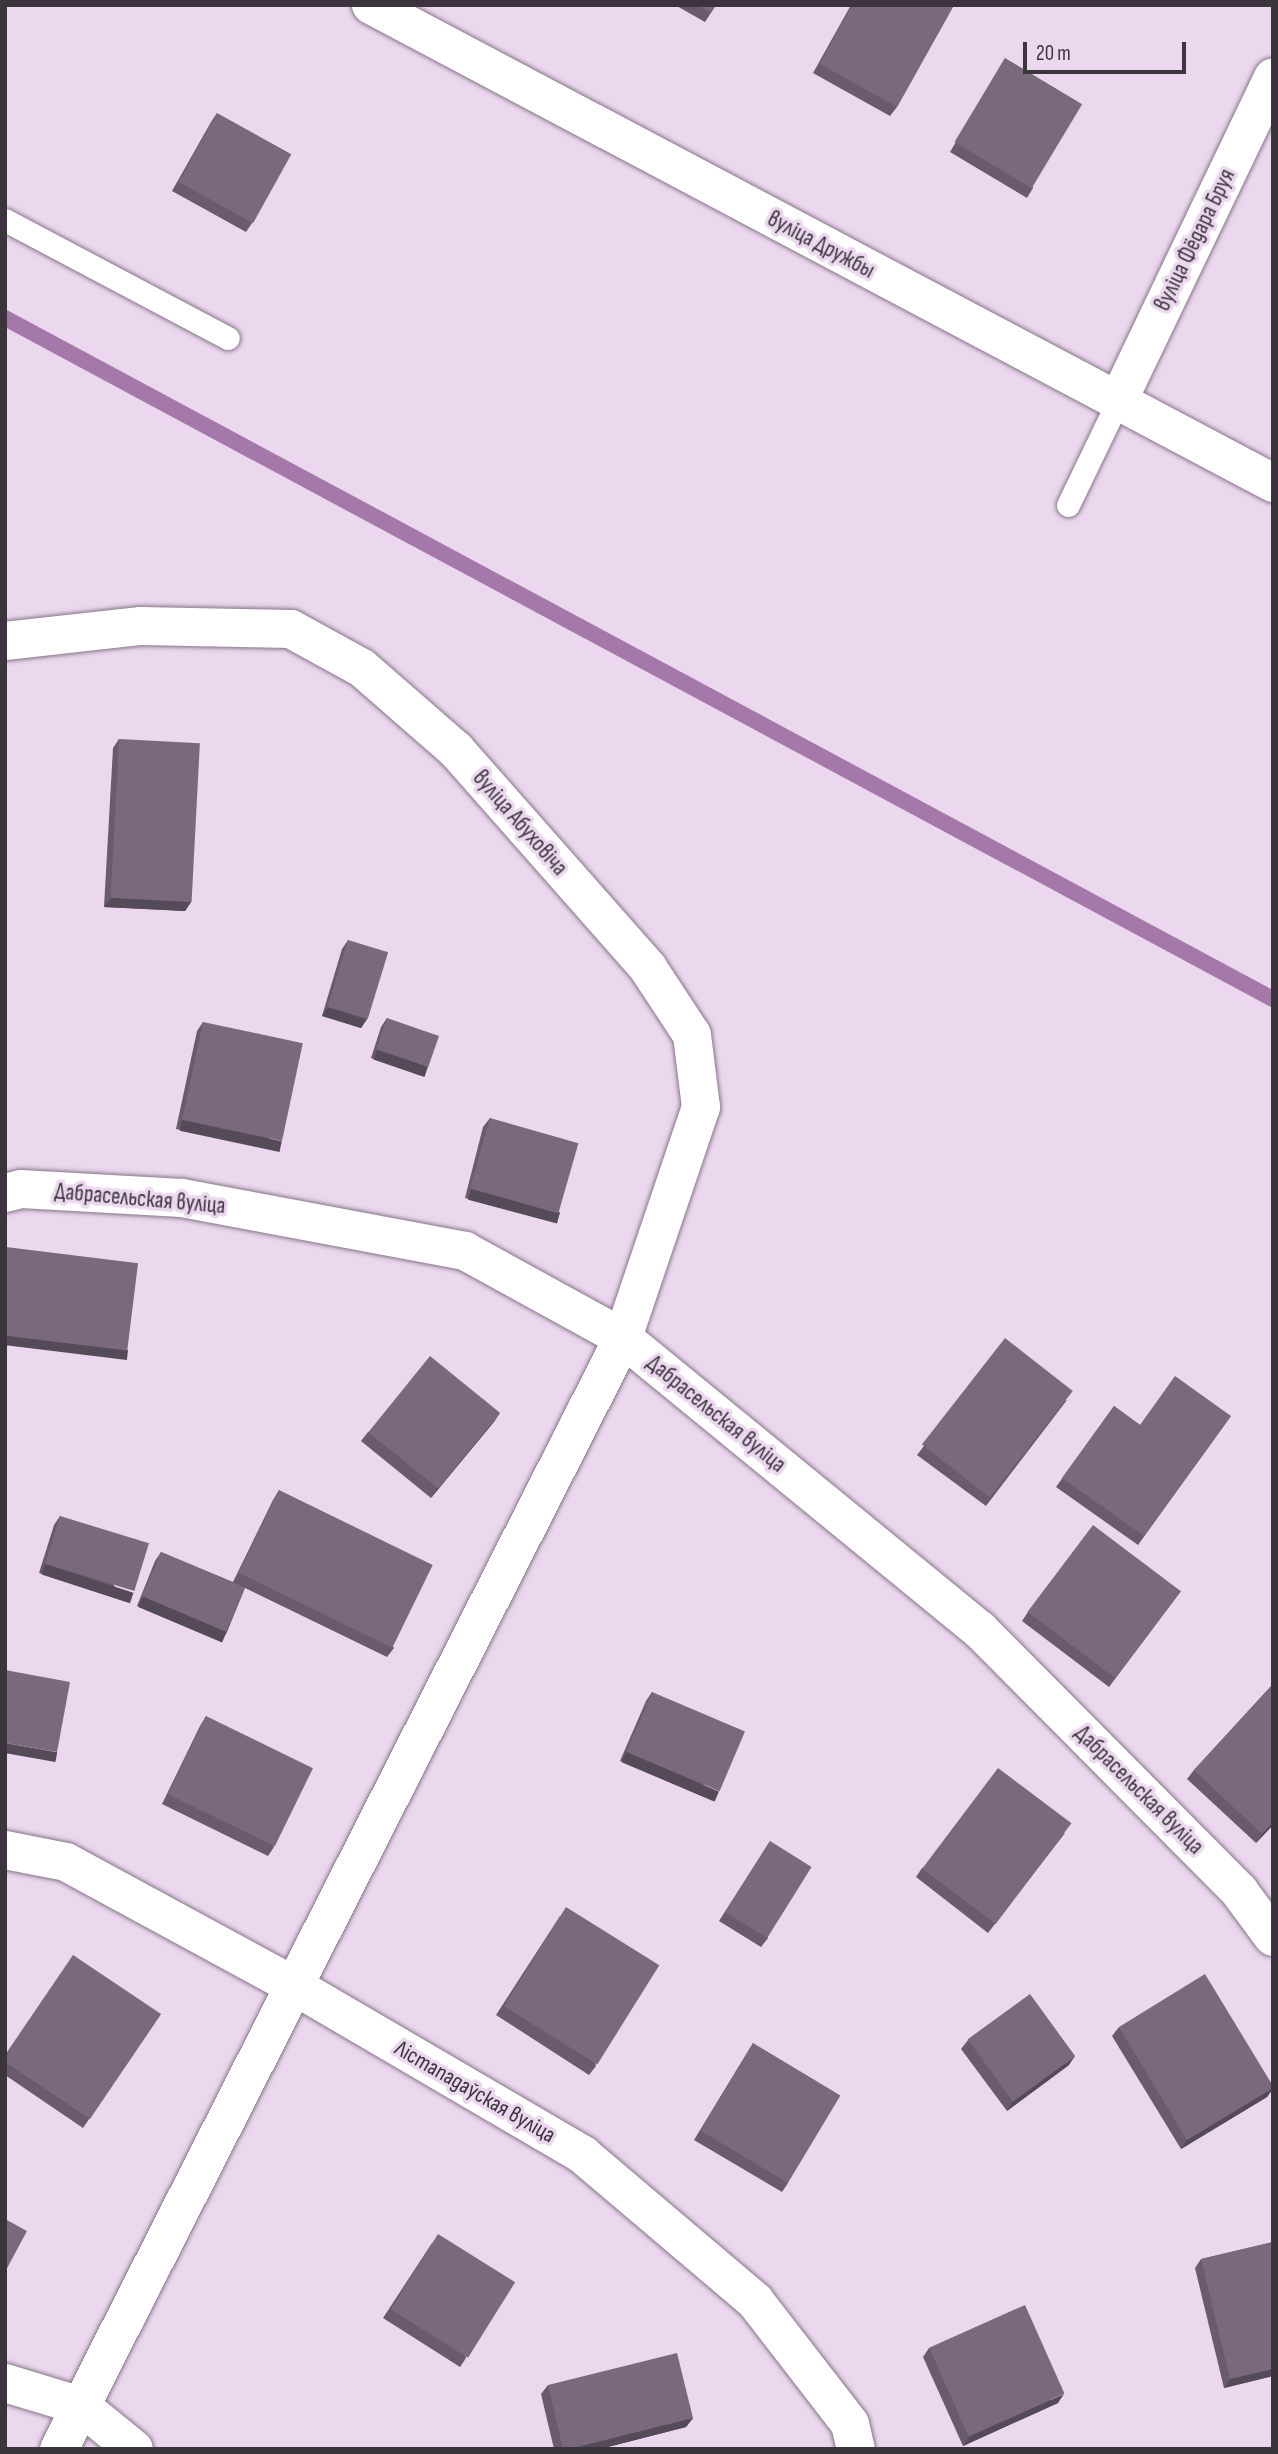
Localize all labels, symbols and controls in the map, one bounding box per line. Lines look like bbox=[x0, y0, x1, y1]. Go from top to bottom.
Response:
scale bar bbox=[1026, 28, 1189, 72]
text: 20 m bbox=[1036, 41, 1071, 66]
street label: вуліца Фёдара Бруя bbox=[1149, 165, 1241, 315]
street label: вуліца Дружбы bbox=[763, 205, 879, 285]
street label: вуліца Абуховіча bbox=[467, 765, 573, 881]
street label: Дабрасельская вуліца bbox=[53, 1178, 227, 1220]
street label: Дабрасельская вуліца bbox=[641, 1349, 791, 1479]
street label: Дабрасельская вуліца bbox=[1069, 1720, 1209, 1860]
street label: Лістападаўская вуліца bbox=[390, 2035, 560, 2149]

